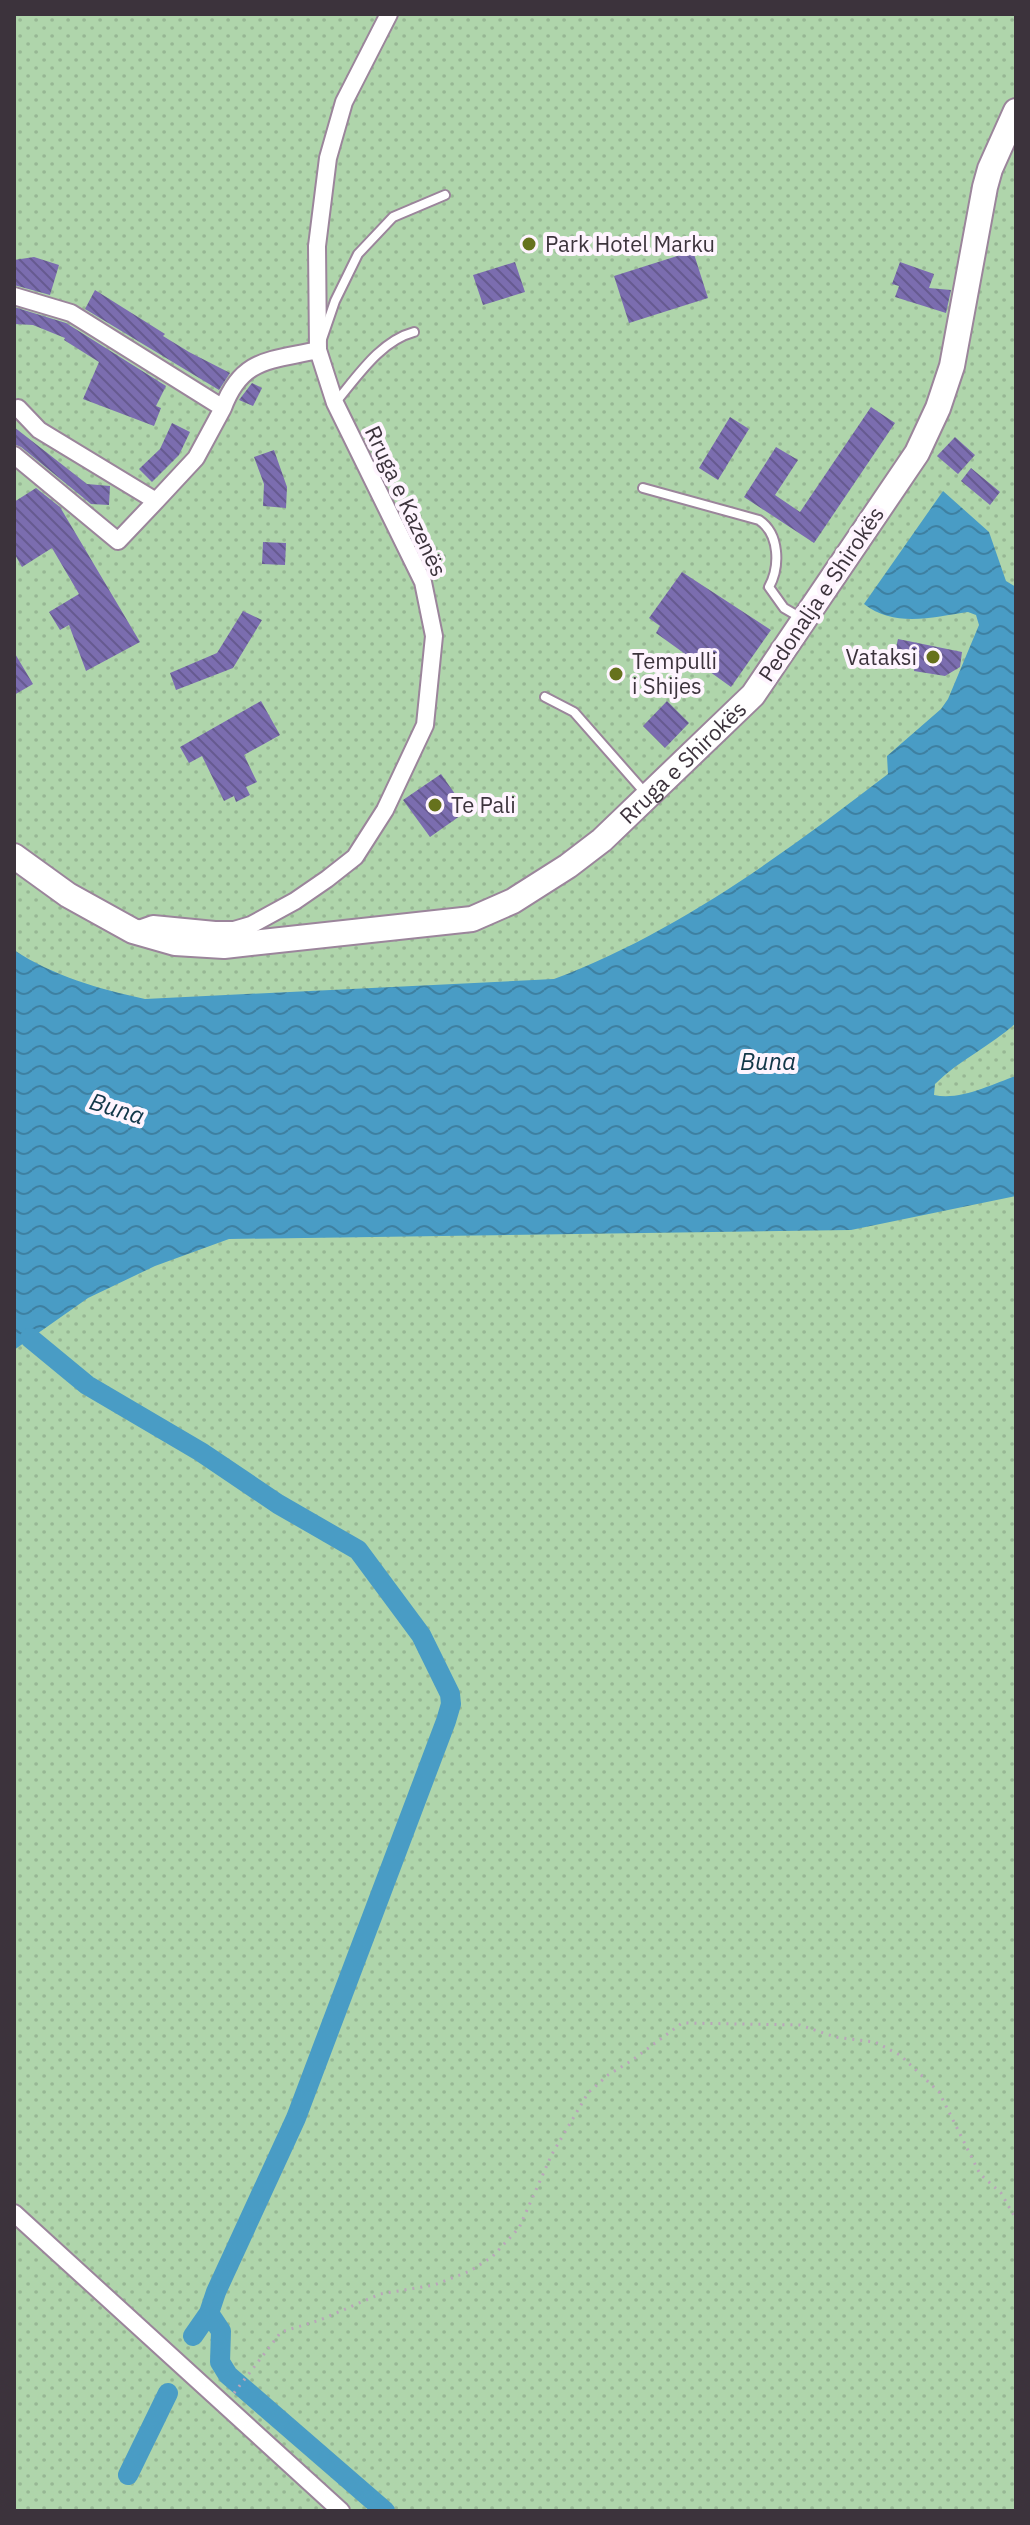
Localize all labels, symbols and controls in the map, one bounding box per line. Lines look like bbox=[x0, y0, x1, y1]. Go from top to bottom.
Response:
place label: Park Hotel Marku bbox=[545, 229, 715, 258]
marker: Park Hotel Marku bbox=[520, 235, 538, 253]
street label: Rruga e Kazenës bbox=[359, 421, 454, 581]
street label: Pedonalja e Shirokës bbox=[751, 501, 890, 687]
place label: Vataksi bbox=[845, 642, 917, 671]
place label: Tempulli i Shijes bbox=[632, 646, 717, 700]
marker: Vataksi bbox=[924, 648, 942, 666]
marker: Tempulli i Shijes bbox=[607, 665, 625, 683]
street label: Rruga e Shirokës bbox=[613, 694, 752, 830]
place label: Te Pali bbox=[451, 790, 516, 819]
marker: Te Pali bbox=[426, 796, 444, 814]
water label: Buna bbox=[740, 1045, 796, 1077]
water label: Buna bbox=[86, 1085, 149, 1132]

